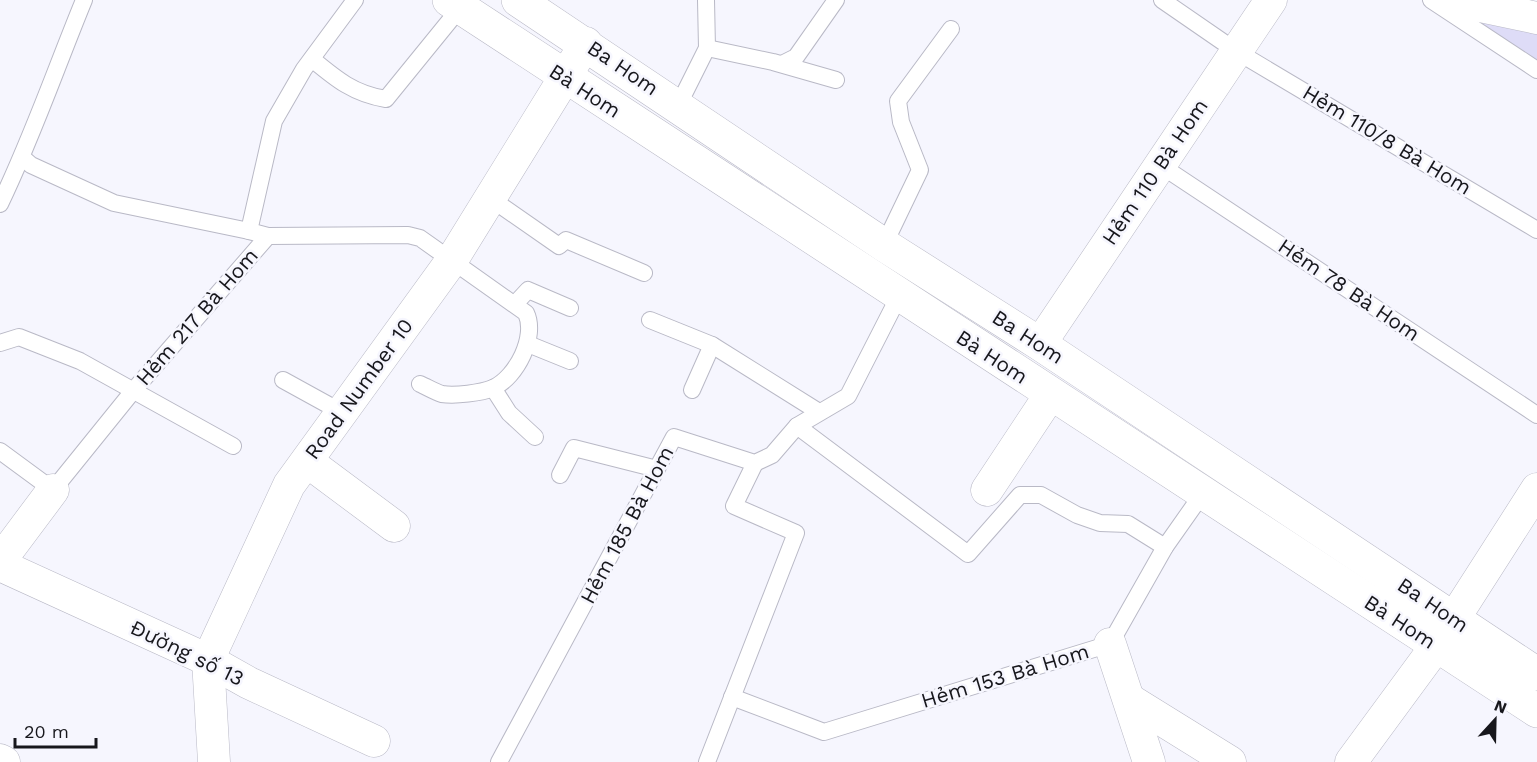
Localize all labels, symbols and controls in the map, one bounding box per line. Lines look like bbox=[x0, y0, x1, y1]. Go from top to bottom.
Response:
street label: Ba Hom bbox=[583, 35, 663, 100]
street label: Bà Hom bbox=[545, 58, 626, 123]
street label: Hẻm 110/8 Bà Hom bbox=[1298, 79, 1476, 200]
street label: Hẻm 110 Bà Hom bbox=[1096, 94, 1213, 250]
street label: Hẻm 78 Bà Hom bbox=[1274, 233, 1425, 346]
street label: Hẻm 217 Bà Hom bbox=[130, 243, 263, 390]
street label: Ba Hom bbox=[988, 304, 1069, 369]
street label: Road Number 10 bbox=[299, 313, 418, 464]
street label: Bà Hom bbox=[952, 324, 1033, 389]
street label: Hẻm 185 Bà Hom bbox=[574, 442, 679, 608]
street label: Ba Hom bbox=[1393, 572, 1473, 637]
street label: Bà Hom bbox=[1360, 589, 1441, 654]
street label: Đường số 13 bbox=[126, 614, 248, 691]
street label: Hẻm 153 Bà Hom bbox=[918, 638, 1092, 713]
north arrow bbox=[1465, 690, 1525, 750]
text: N bbox=[1491, 696, 1509, 718]
scale bar bbox=[15, 711, 96, 749]
text: 20 m bbox=[24, 721, 69, 742]

